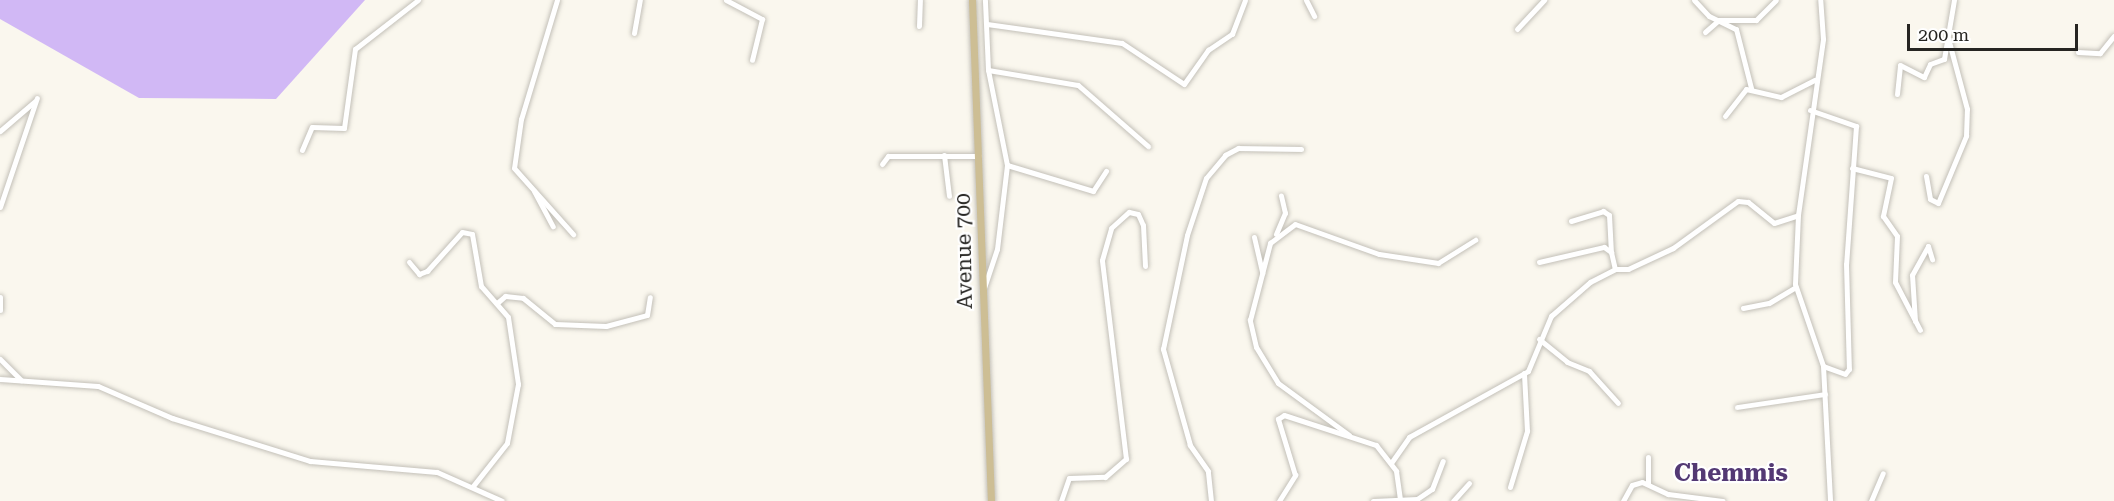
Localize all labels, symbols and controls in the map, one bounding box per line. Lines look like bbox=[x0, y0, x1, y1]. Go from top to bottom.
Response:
scale bar bbox=[1910, 12, 2081, 50]
text: 200 m bbox=[1918, 24, 1969, 45]
street label: Avenue 700 bbox=[950, 193, 978, 309]
district label: Chemmis bbox=[1674, 460, 1788, 488]

